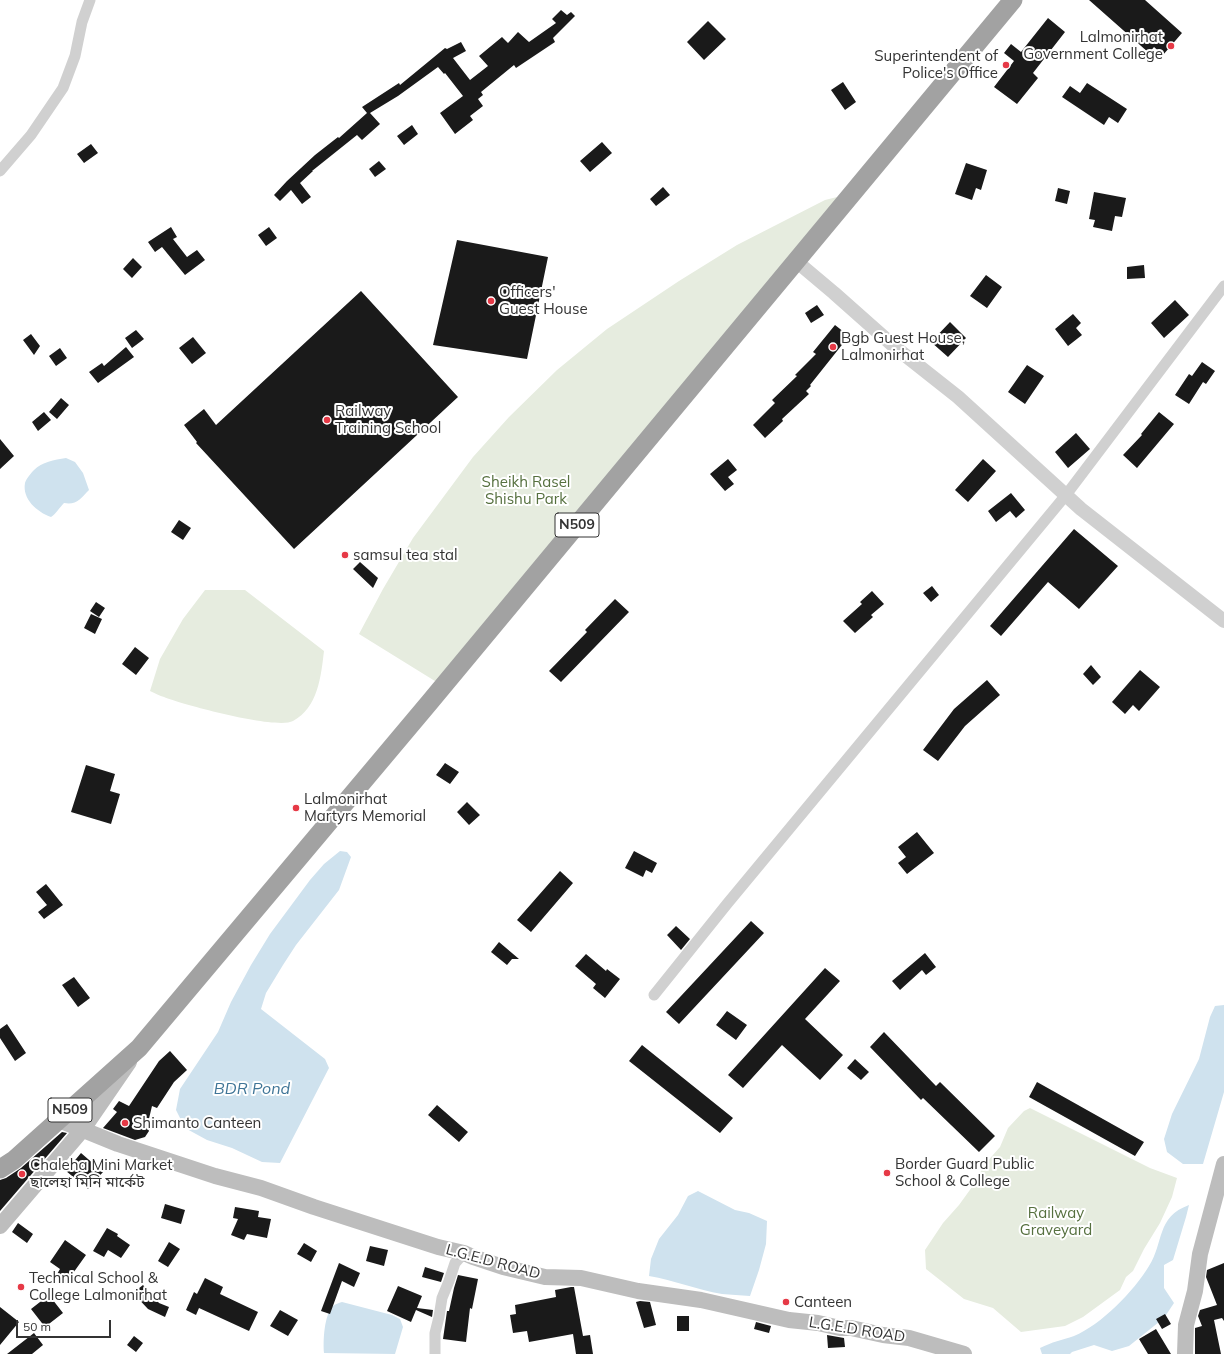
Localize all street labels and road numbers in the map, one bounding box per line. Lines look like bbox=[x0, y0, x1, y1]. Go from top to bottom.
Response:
road number: N509 bbox=[555, 513, 599, 537]
road number: N509 bbox=[48, 1098, 92, 1122]
street label: L.G.E.D ROAD bbox=[444, 1241, 542, 1283]
street label: L.G.E.D ROAD bbox=[808, 1314, 906, 1346]

